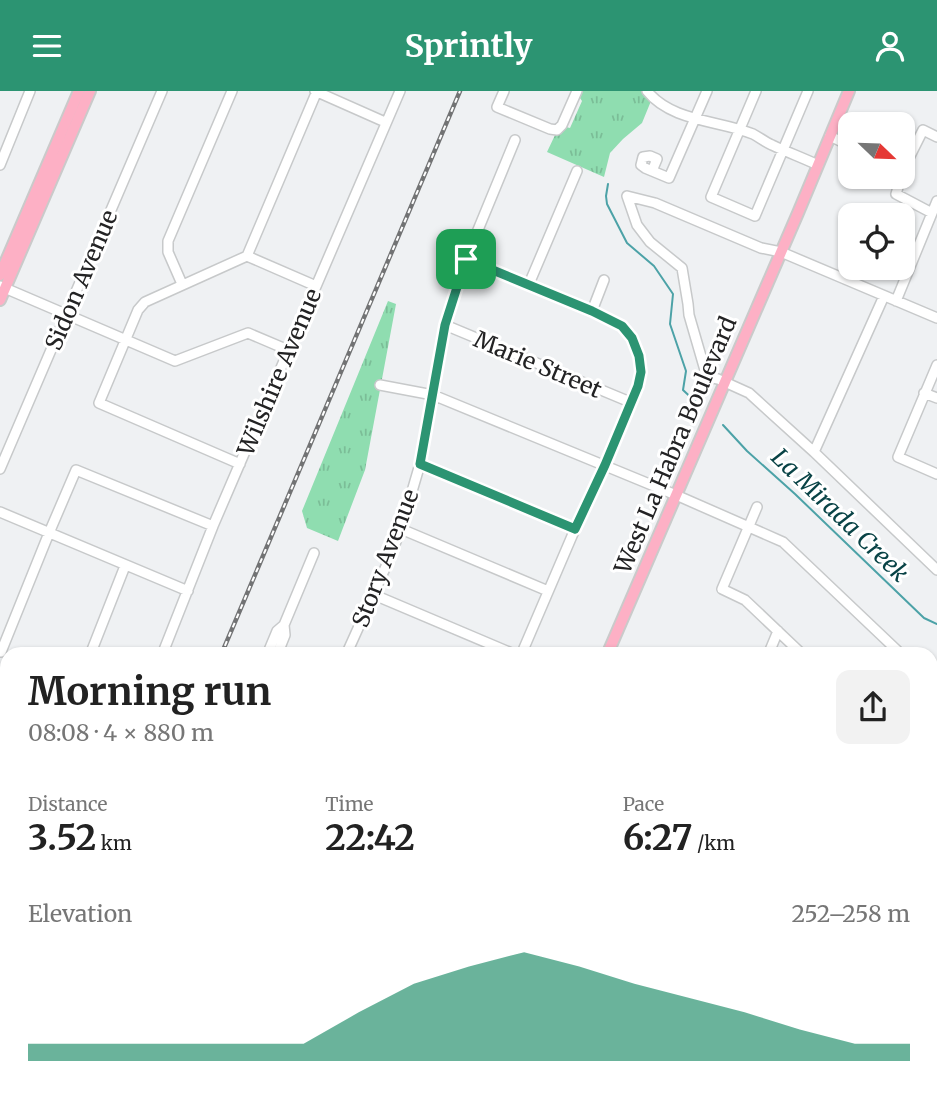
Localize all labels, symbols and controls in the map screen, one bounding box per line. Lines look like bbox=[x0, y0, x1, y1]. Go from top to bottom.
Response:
text: Sprintly bbox=[404, 26, 533, 66]
icon: menu bbox=[28, 27, 66, 65]
icon: person bbox=[871, 27, 909, 65]
north arrow bbox=[838, 112, 915, 189]
map controls bbox=[838, 112, 915, 280]
button: locate bbox=[838, 203, 915, 280]
street label: Sidon Avenue bbox=[38, 206, 124, 354]
pin bbox=[436, 229, 496, 289]
icon: arrive bbox=[447, 240, 485, 278]
street label: Wilshire Avenue bbox=[230, 284, 327, 461]
street label: West La Habra Boulevard bbox=[607, 312, 742, 579]
street label: Marie Street bbox=[470, 324, 606, 404]
water label: La Mirada Creek bbox=[765, 442, 915, 588]
street label: Story Avenue bbox=[345, 485, 425, 631]
text: Morning run bbox=[28, 668, 271, 715]
button: share bbox=[836, 670, 910, 744]
text: 08:08 · 4 × 880 m bbox=[28, 718, 214, 747]
text: Distance bbox=[28, 792, 107, 816]
text: Time bbox=[325, 792, 374, 816]
text: Pace bbox=[623, 792, 664, 816]
text: 3.52 bbox=[28, 816, 96, 860]
text: 22:42 bbox=[325, 816, 415, 860]
text: 6:27 bbox=[623, 816, 692, 860]
text: km bbox=[96, 831, 132, 855]
text: /km bbox=[692, 831, 735, 855]
text: Elevation bbox=[28, 899, 132, 928]
text: 252–258 m bbox=[791, 899, 910, 928]

